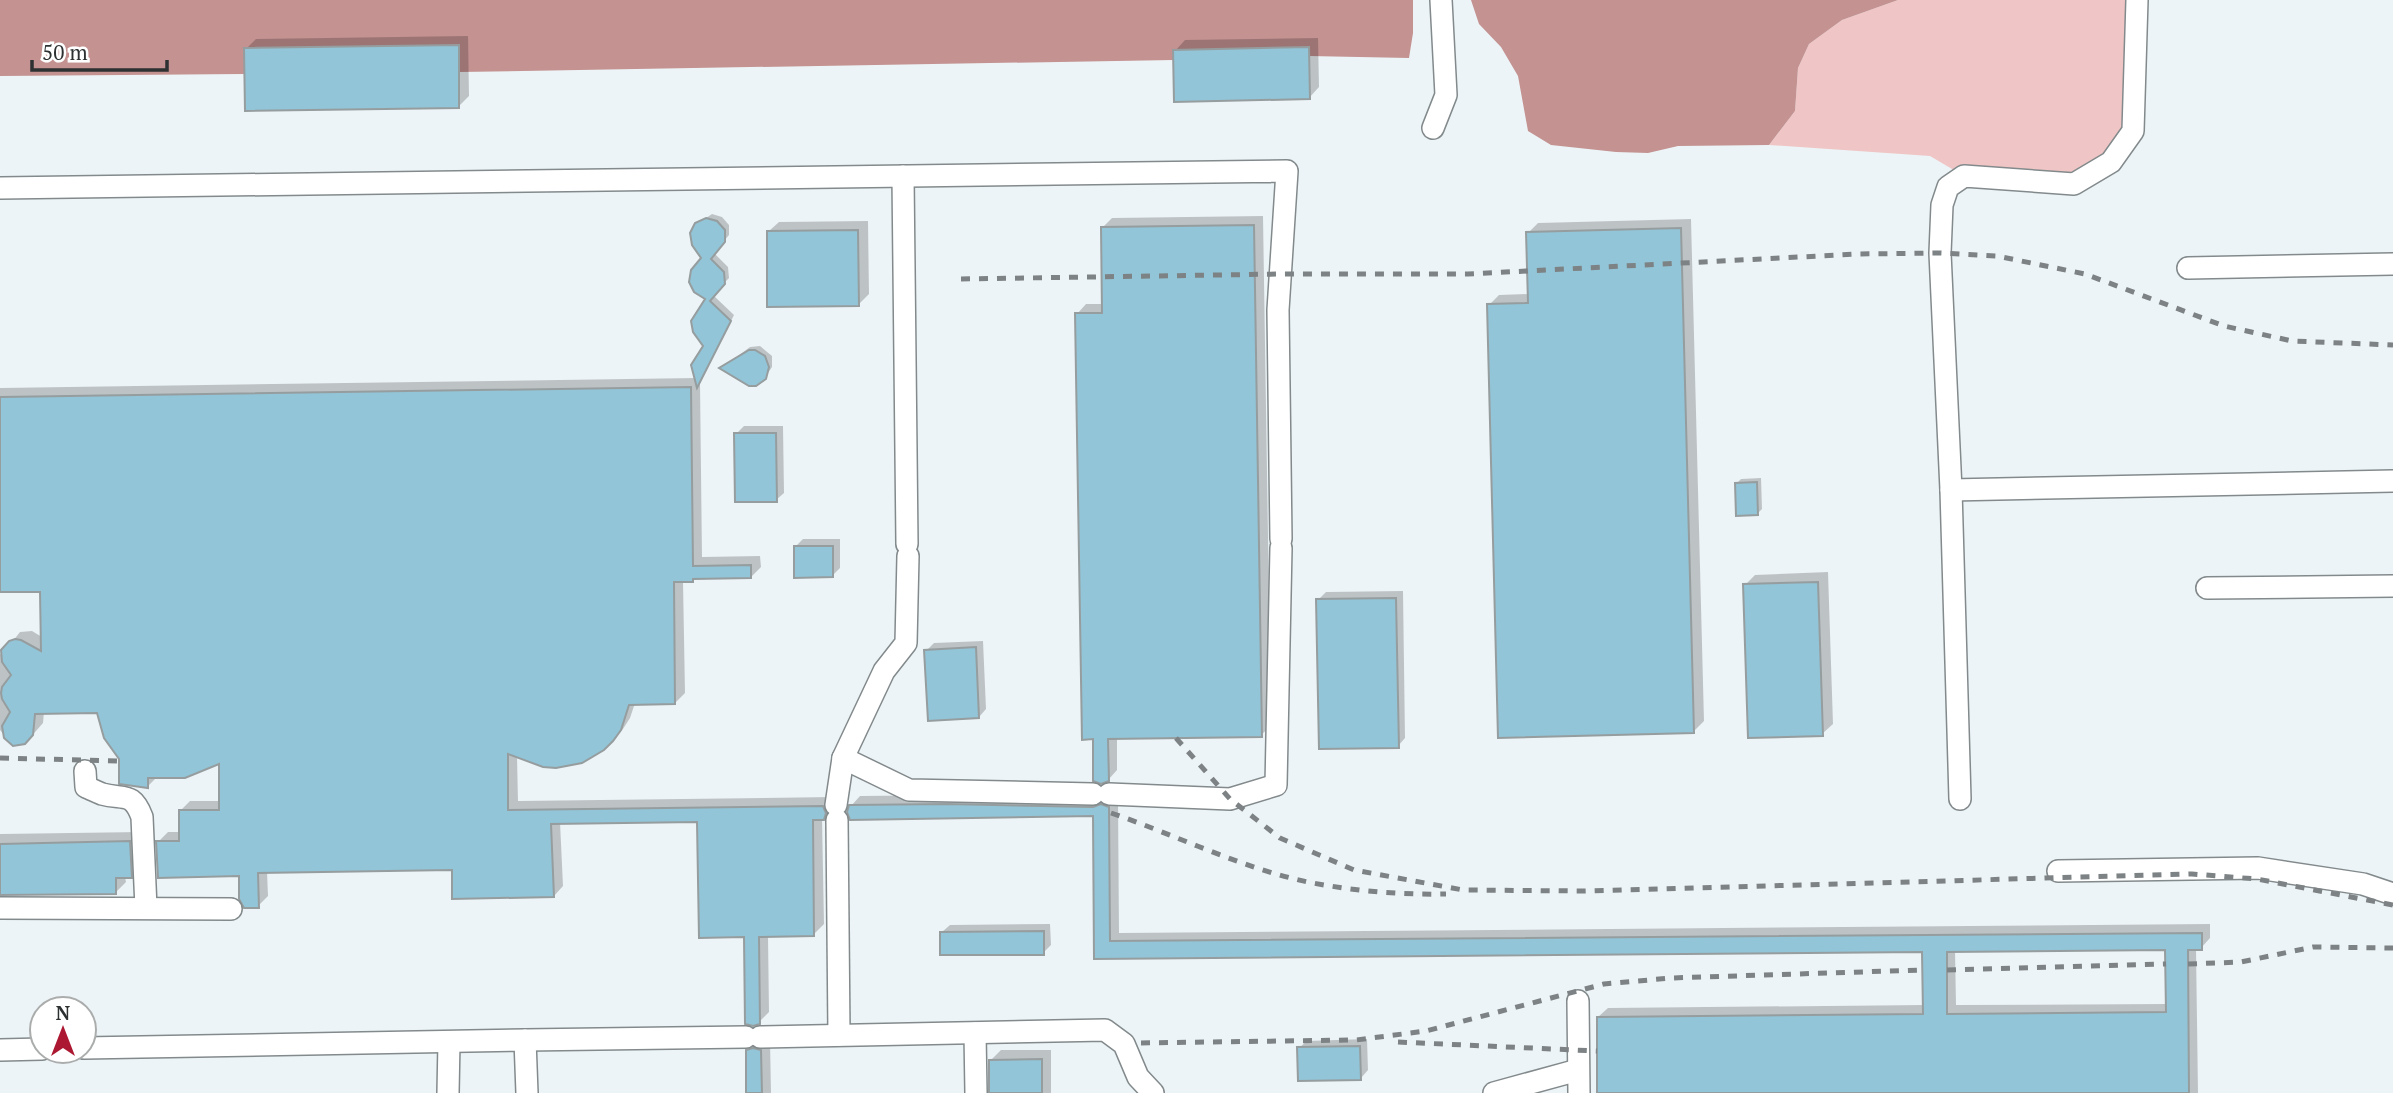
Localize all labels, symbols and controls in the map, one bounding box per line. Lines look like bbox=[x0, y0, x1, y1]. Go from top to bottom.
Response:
scale bar bbox=[32, 28, 166, 72]
text: 50 m bbox=[42, 38, 88, 66]
north arrow bbox=[28, 995, 98, 1065]
text: N bbox=[56, 1000, 71, 1025]

